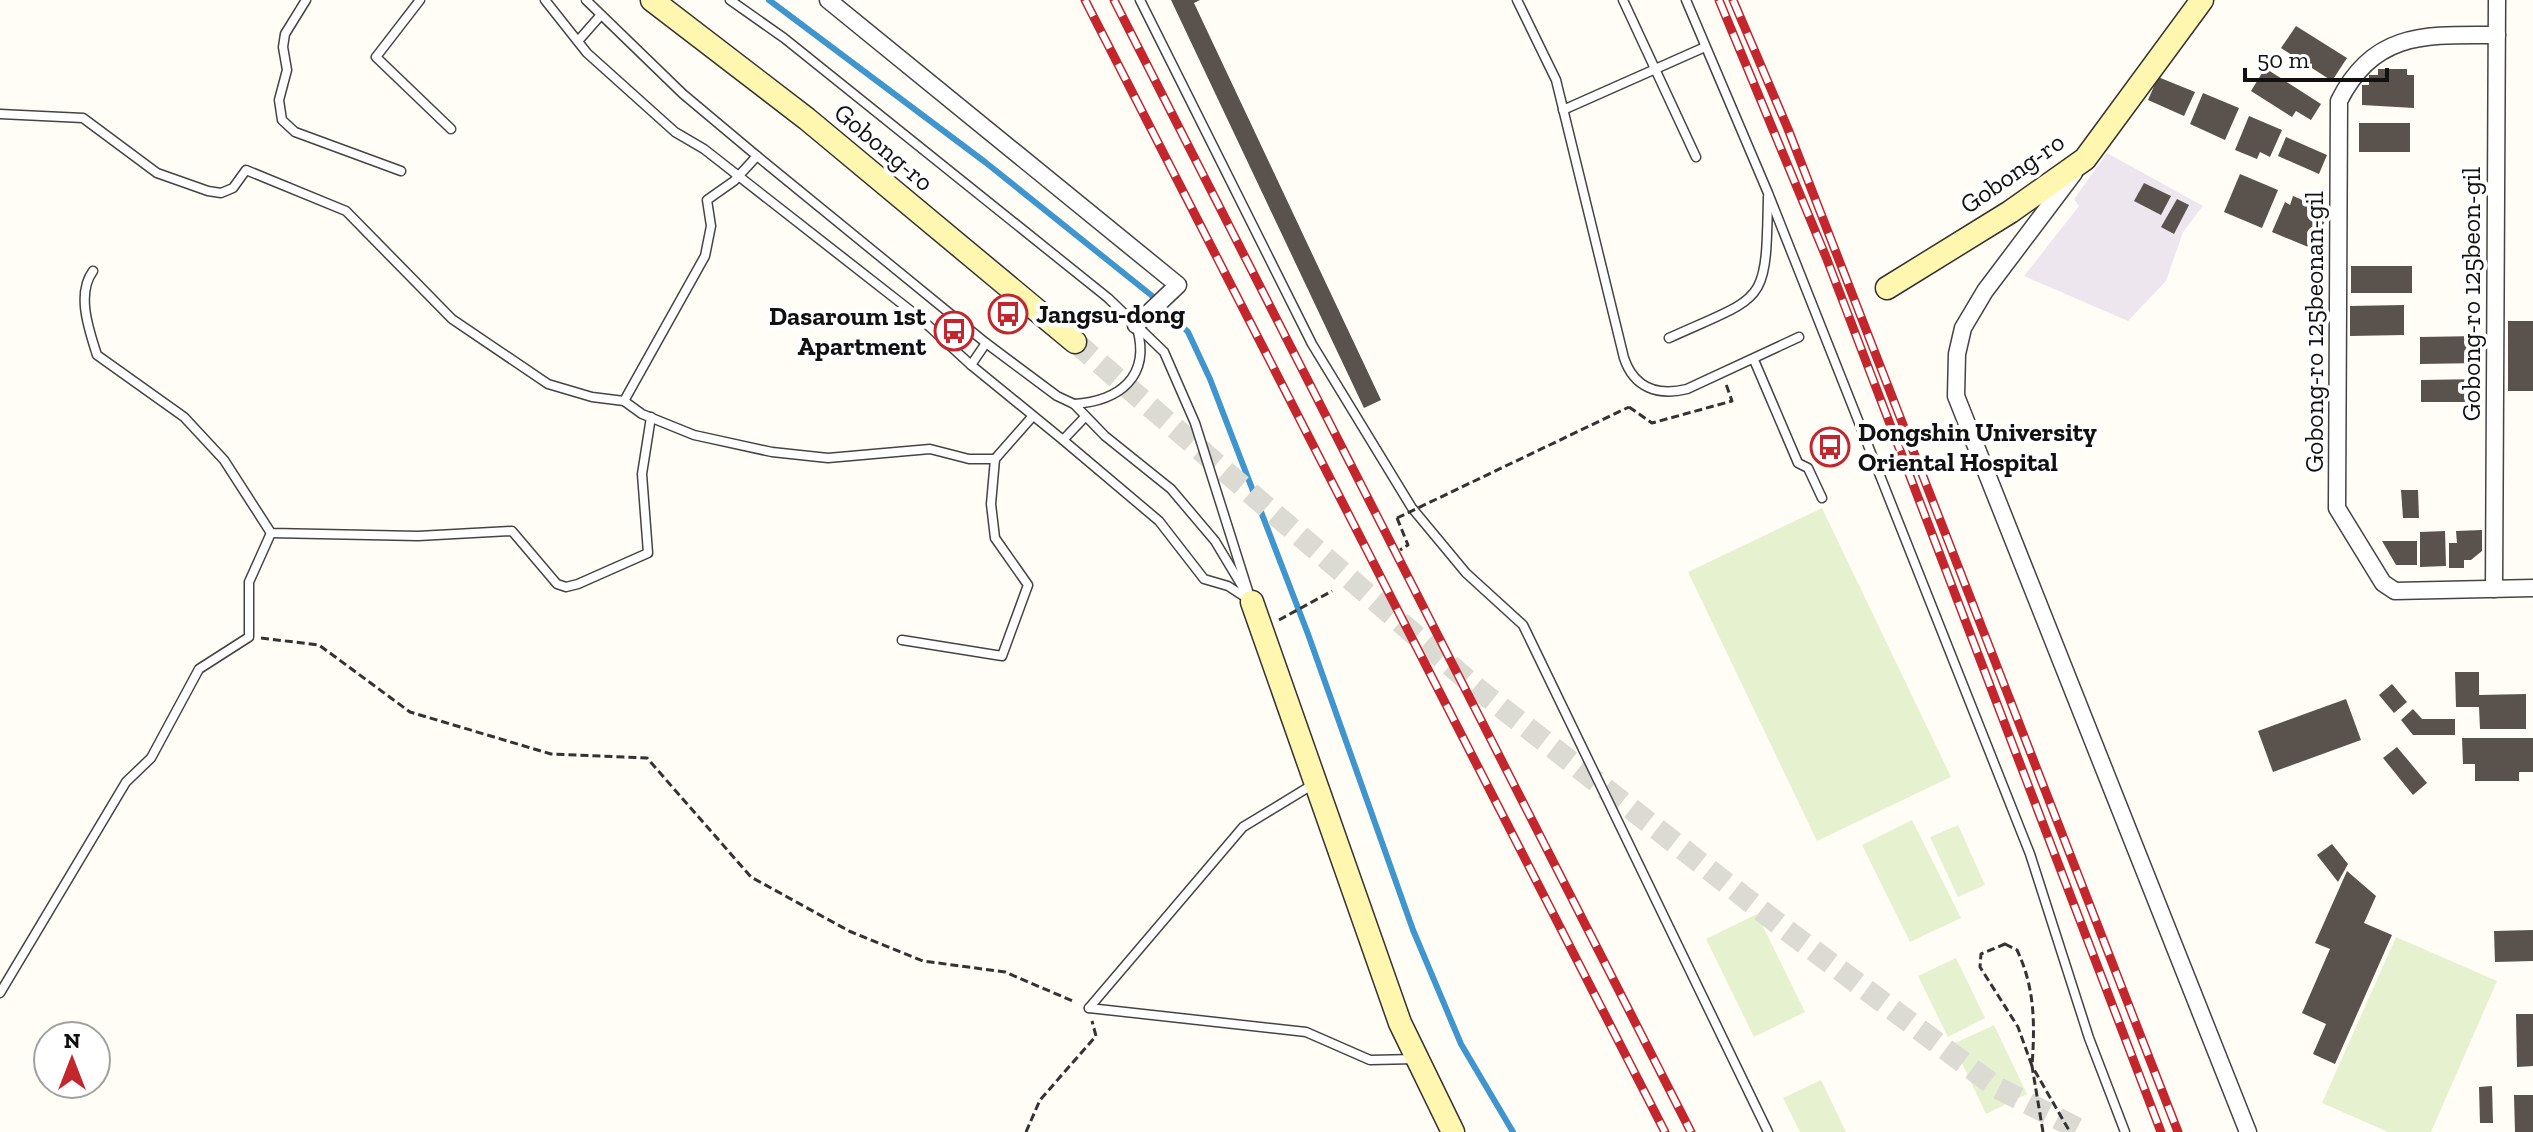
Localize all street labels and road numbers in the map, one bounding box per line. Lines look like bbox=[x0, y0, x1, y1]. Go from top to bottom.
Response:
street label: Gobong-ro bbox=[828, 96, 940, 198]
street label: Gobong-ro bbox=[1954, 125, 2070, 221]
street label: Gobong-ro 125beon-gil bbox=[2455, 167, 2487, 421]
street label: Gobong-ro 125beonan-gil bbox=[2298, 191, 2330, 473]

